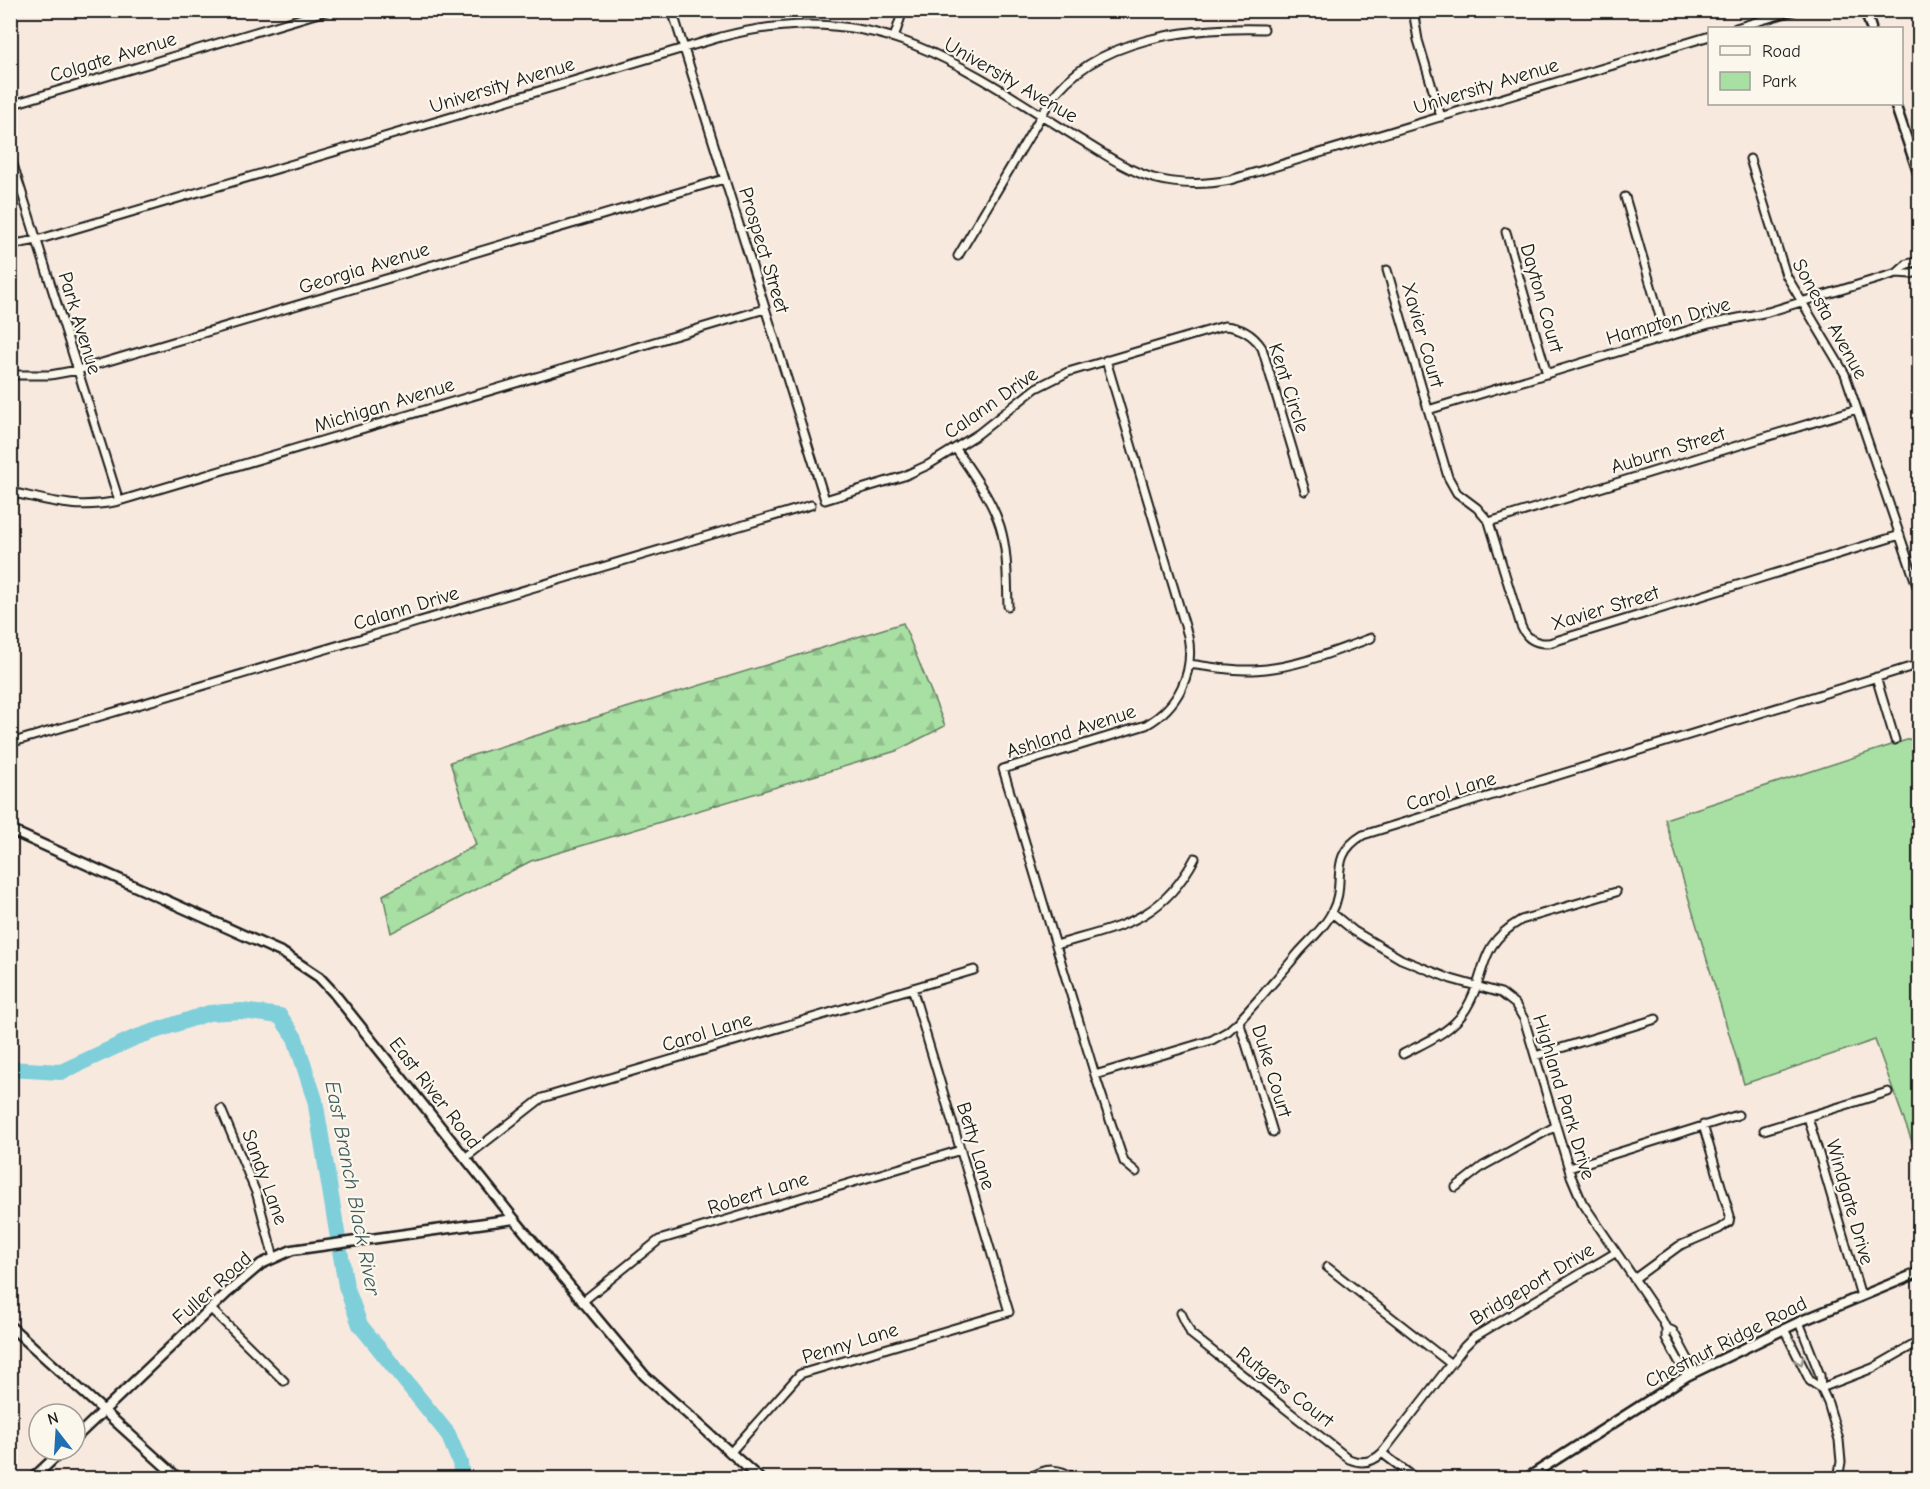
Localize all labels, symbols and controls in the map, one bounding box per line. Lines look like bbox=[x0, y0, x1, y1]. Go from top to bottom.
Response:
street label: Colgate Avenue bbox=[47, 27, 179, 87]
legend bbox=[1708, 27, 1903, 105]
street label: University Avenue bbox=[940, 32, 1082, 128]
text: Road bbox=[1762, 41, 1801, 62]
street label: University Avenue bbox=[427, 52, 577, 118]
street label: University Avenue bbox=[1411, 53, 1561, 119]
text: Park bbox=[1762, 71, 1797, 92]
street label: Prospect Street bbox=[734, 184, 794, 317]
street label: Georgia Avenue bbox=[296, 237, 432, 299]
street label: Dayton Court bbox=[1516, 241, 1569, 356]
street label: Sonesta Avenue bbox=[1787, 255, 1873, 383]
street label: Park Avenue bbox=[54, 269, 106, 377]
street label: Xavier Court bbox=[1397, 280, 1449, 391]
street label: Hampton Drive bbox=[1603, 292, 1733, 350]
street label: Kent Circle bbox=[1264, 340, 1314, 436]
street label: Calann Drive bbox=[940, 362, 1042, 444]
street label: Michigan Avenue bbox=[311, 373, 457, 437]
street label: Auburn Street bbox=[1608, 421, 1729, 478]
street label: Xavier Street bbox=[1548, 580, 1663, 635]
street label: Calann Drive bbox=[350, 581, 462, 635]
street label: Ashland Avenue bbox=[1003, 699, 1139, 763]
street label: Carol Lane bbox=[1403, 766, 1499, 816]
street label: Carol Lane bbox=[659, 1007, 755, 1057]
street label: Highland Park Drive bbox=[1528, 1012, 1600, 1182]
street label: Duke Court bbox=[1247, 1022, 1297, 1121]
street label: East River Road bbox=[384, 1033, 486, 1153]
water label: East Branch Black River bbox=[320, 1079, 386, 1299]
street label: Betty Lane bbox=[952, 1099, 1000, 1193]
street label: Sandy Lane bbox=[237, 1126, 293, 1228]
street label: Windgate Drive bbox=[1821, 1137, 1879, 1267]
street label: Robert Lane bbox=[705, 1167, 811, 1219]
street label: Bridgeport Drive bbox=[1466, 1238, 1598, 1330]
street label: Fuller Road bbox=[168, 1247, 256, 1329]
street label: Chestnut Ridge Road bbox=[1641, 1291, 1811, 1393]
street label: Penny Lane bbox=[799, 1318, 901, 1368]
street label: Rutgers Court bbox=[1232, 1342, 1339, 1433]
one-way arrow bbox=[1792, 1354, 1804, 1365]
north arrow bbox=[27, 1402, 87, 1462]
text: N bbox=[45, 1408, 61, 1429]

